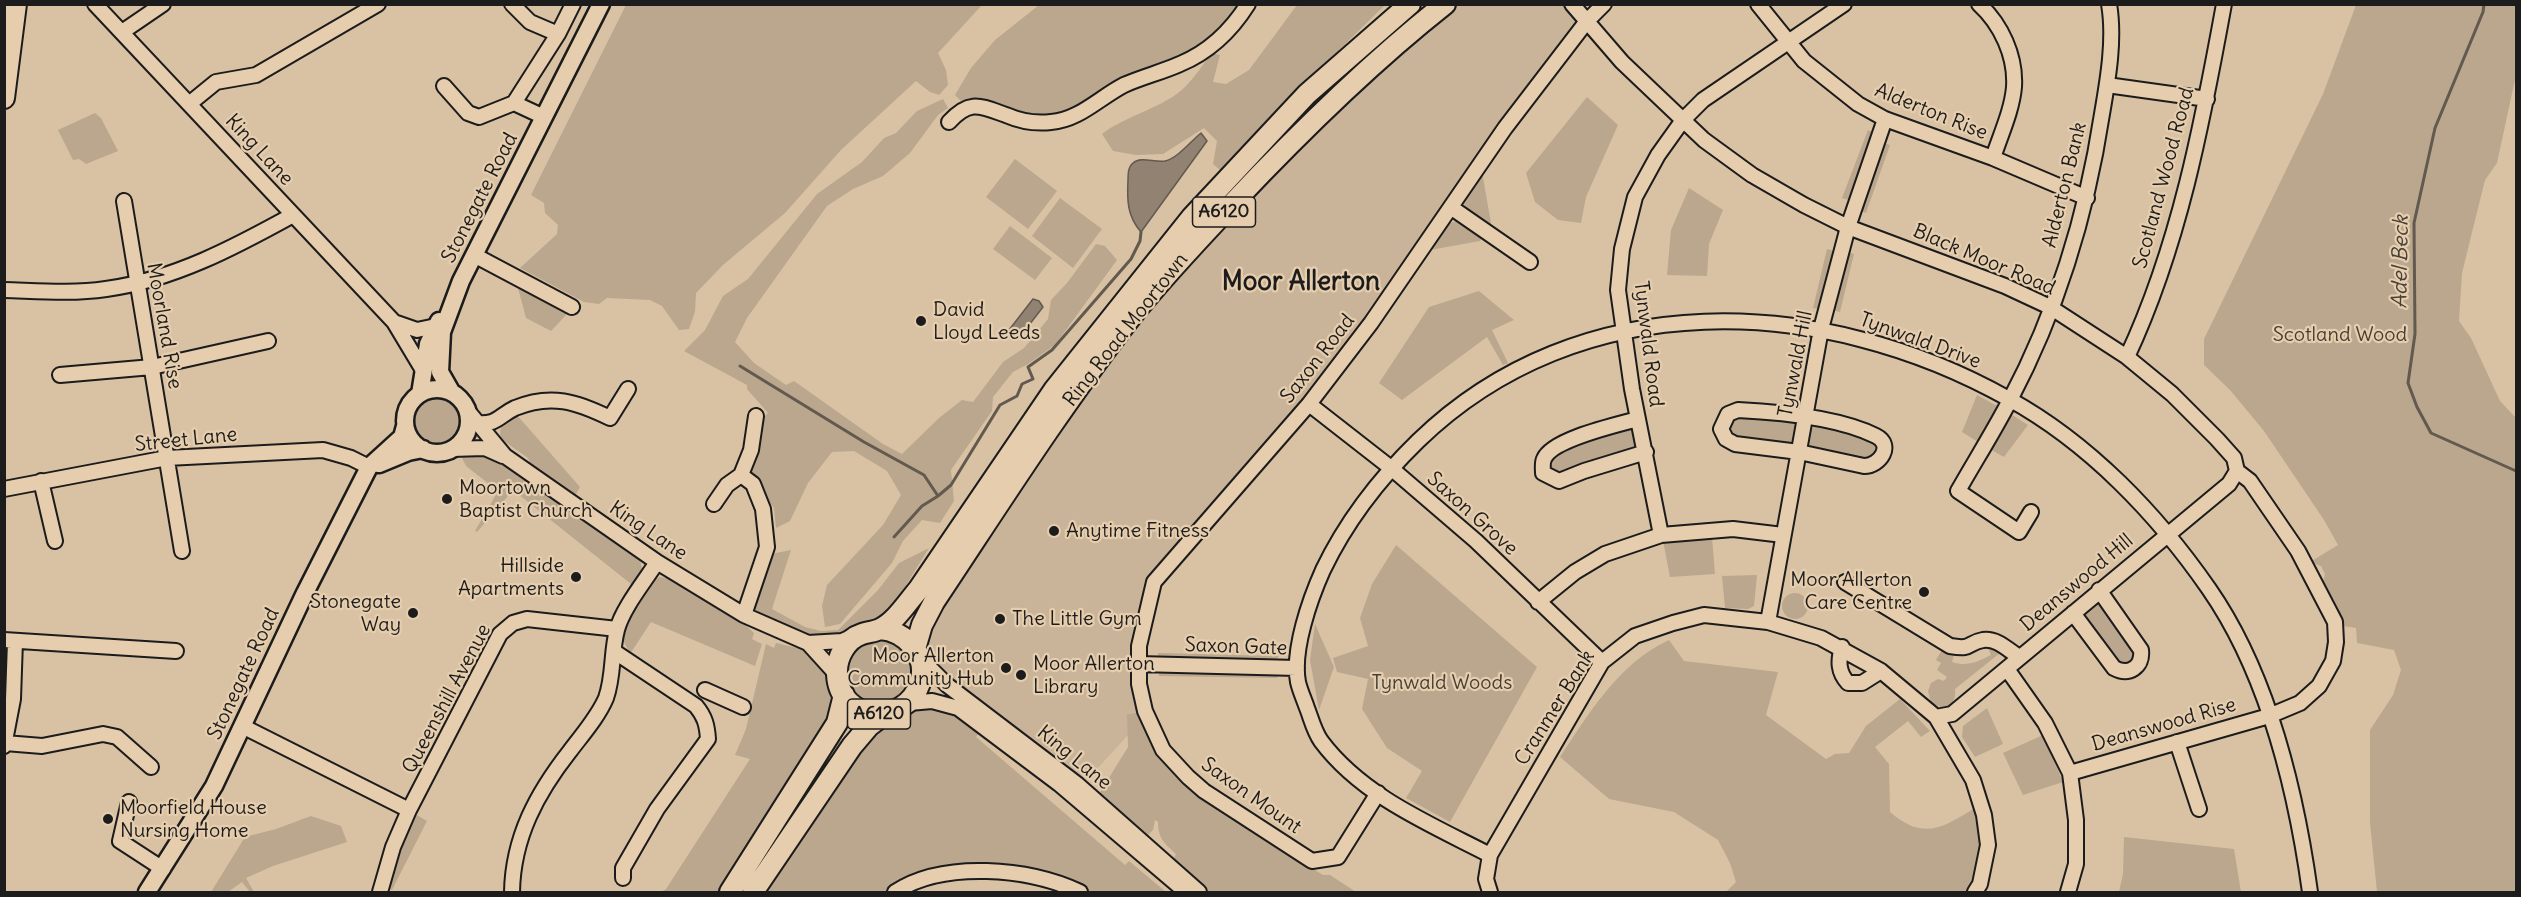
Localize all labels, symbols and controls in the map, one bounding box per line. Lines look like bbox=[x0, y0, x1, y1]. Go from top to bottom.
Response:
street label: Alderton Rise bbox=[1871, 79, 1991, 145]
street label: Scotland Wood Road bbox=[2128, 85, 2200, 271]
street label: King Lane bbox=[220, 109, 298, 191]
street label: Alderton Bank bbox=[2038, 120, 2092, 250]
street label: Stonegate Road bbox=[437, 129, 523, 267]
road number: A6120 bbox=[1192, 197, 1256, 227]
water label: Adel Beck bbox=[2388, 215, 2414, 309]
street label: Black Moor Road bbox=[1909, 219, 2059, 301]
street label: Ring Road Moortown bbox=[1059, 248, 1193, 412]
street label: Moorland Rise bbox=[141, 261, 187, 391]
district label: Moor Allerton bbox=[1222, 267, 1380, 299]
street label: Tynwald Road bbox=[1628, 280, 1668, 408]
place label: David Lloyd Leeds bbox=[933, 298, 1040, 345]
street label: Tynwald Drive bbox=[1856, 308, 1984, 374]
street label: Tynwald Hill bbox=[1774, 309, 1818, 419]
street label: Saxon Road bbox=[1276, 310, 1360, 408]
marker: David Lloyd Leeds bbox=[914, 314, 928, 328]
park label: Scotland Wood bbox=[2273, 323, 2407, 347]
street label: Street Lane bbox=[134, 423, 238, 457]
street label: Saxon Grove bbox=[1422, 467, 1522, 561]
place label: Moortown Baptist Church bbox=[459, 476, 593, 523]
marker: Moortown Baptist Church bbox=[440, 492, 454, 506]
street label: King Lane bbox=[604, 496, 692, 566]
place label: Anytime Fitness bbox=[1066, 519, 1209, 543]
marker: Anytime Fitness bbox=[1047, 524, 1061, 538]
street label: Deanswood Hill bbox=[2016, 529, 2138, 637]
place label: Hillside Apartments bbox=[458, 554, 564, 601]
place label: Moor Allerton Care Centre bbox=[1790, 568, 1912, 615]
marker: Hillside Apartments bbox=[569, 570, 583, 584]
marker: Moor Allerton Care Centre bbox=[1917, 585, 1931, 599]
place label: Stonegate Way bbox=[310, 590, 401, 637]
street label: Stonegate Road bbox=[203, 604, 285, 744]
marker: Stonegate Way bbox=[406, 606, 420, 620]
place label: The Little Gym bbox=[1012, 607, 1142, 631]
marker: The Little Gym bbox=[993, 612, 1007, 626]
street label: Queenshill Avenue bbox=[398, 620, 496, 778]
street label: Saxon Gate bbox=[1184, 633, 1288, 661]
place label: Moor Allerton Community Hub bbox=[847, 644, 994, 691]
street label: Cranmer Bank bbox=[1510, 646, 1600, 770]
place label: Moor Allerton Library bbox=[1033, 652, 1155, 699]
marker: Moor Allerton Community Hub bbox=[999, 661, 1013, 675]
marker: Moor Allerton Library bbox=[1014, 668, 1028, 682]
park label: Tynwald Woods bbox=[1372, 671, 1512, 695]
street label: Deanswood Rise bbox=[2089, 693, 2239, 757]
road number: A6120 bbox=[848, 699, 910, 729]
street label: King Lane bbox=[1032, 721, 1116, 795]
street label: Saxon Mount bbox=[1196, 753, 1306, 839]
place label: Moorfield House Nursing Home bbox=[120, 796, 267, 843]
marker: Moorfield House Nursing Home bbox=[101, 812, 115, 826]

